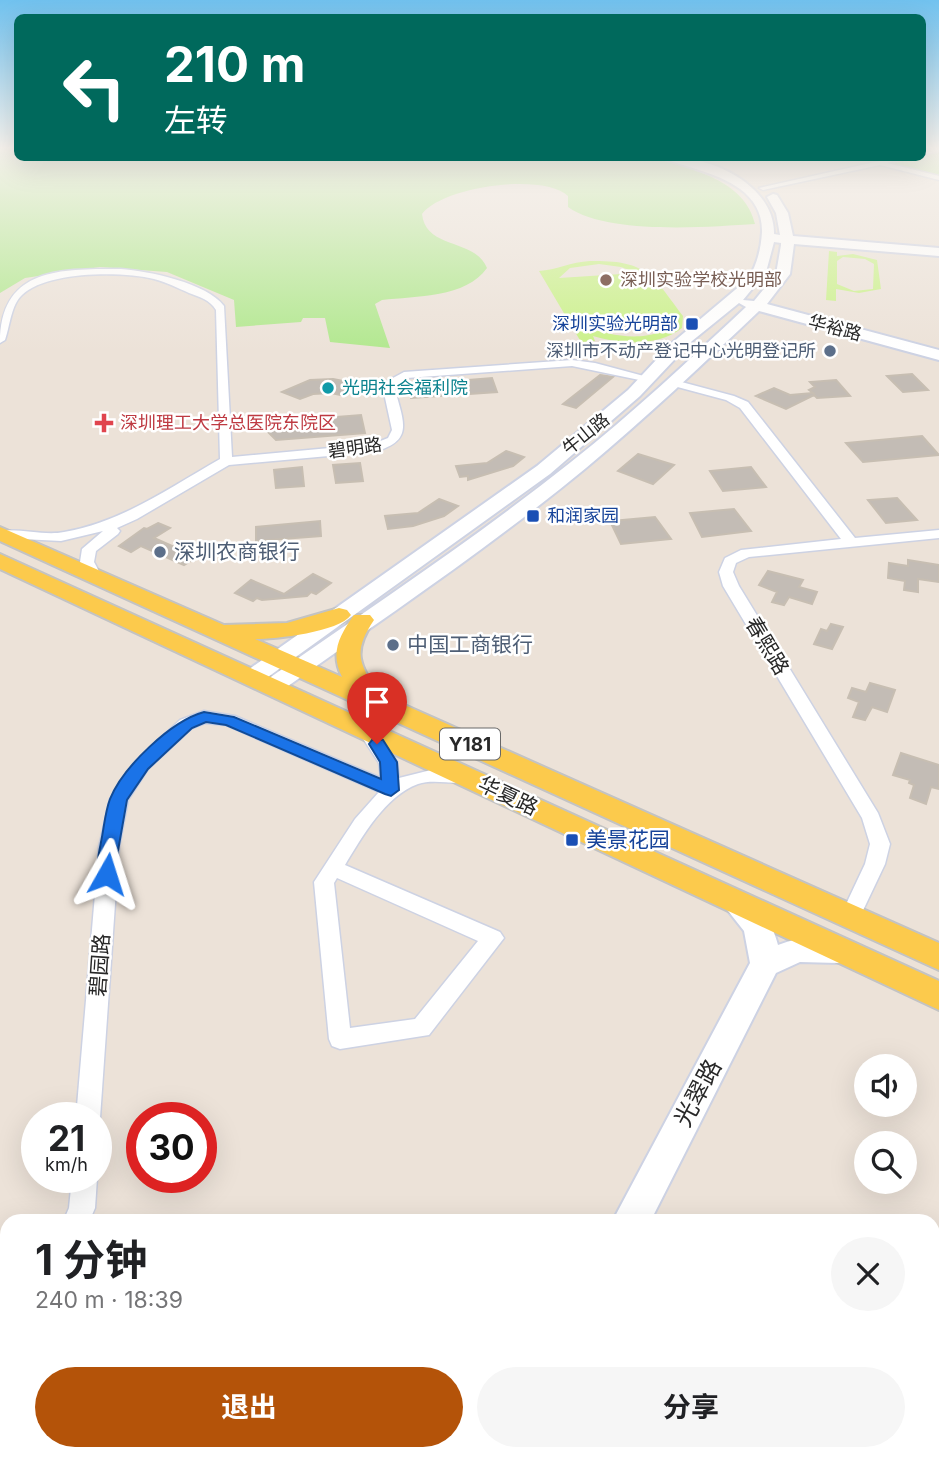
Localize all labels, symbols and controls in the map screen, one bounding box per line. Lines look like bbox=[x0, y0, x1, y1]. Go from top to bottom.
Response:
text: 210 m bbox=[164, 35, 305, 94]
icon: left bbox=[49, 42, 140, 133]
text: 左转 bbox=[164, 101, 228, 140]
place label: 深圳实验学校光明部 bbox=[620, 269, 782, 290]
marker: 深圳实验学校光明部 bbox=[598, 272, 614, 288]
street label: 华裕路 bbox=[806, 310, 864, 345]
place label: 深圳实验光明部 bbox=[552, 313, 678, 334]
marker: 深圳实验光明部 bbox=[684, 316, 700, 332]
place label: 深圳市不动产登记中心光明登记所 bbox=[546, 340, 816, 361]
marker: 深圳市不动产登记中心光明登记所 bbox=[822, 343, 838, 359]
place label: 光明社会福利院 bbox=[342, 377, 468, 398]
marker: 光明社会福利院 bbox=[320, 380, 336, 396]
street label: 牛山路 bbox=[558, 408, 613, 459]
place label: 深圳理工大学总医院东院区 bbox=[120, 412, 336, 433]
marker: 深圳理工大学总医院东院区 bbox=[94, 413, 114, 433]
street label: 碧明路 bbox=[327, 433, 383, 462]
place label: 和润家园 bbox=[547, 505, 619, 526]
marker: 和润家园 bbox=[525, 508, 541, 524]
place label: 深圳农商银行 bbox=[174, 539, 300, 564]
marker: 深圳农商银行 bbox=[152, 544, 168, 560]
street label: 春熙路 bbox=[740, 612, 794, 679]
place label: 中国工商银行 bbox=[407, 632, 533, 657]
marker: 中国工商银行 bbox=[385, 637, 401, 653]
pin bbox=[347, 672, 407, 744]
icon: arrive bbox=[358, 683, 396, 721]
road number: Y181 bbox=[440, 729, 500, 760]
street label: 华夏路 bbox=[474, 771, 542, 820]
place label: 美景花园 bbox=[586, 827, 670, 852]
marker: 美景花园 bbox=[564, 832, 580, 848]
position arrow bbox=[70, 837, 144, 911]
street label: 碧园路 bbox=[85, 933, 114, 997]
street label: 光翠路 bbox=[668, 1054, 727, 1131]
map controls bbox=[854, 1054, 917, 1194]
button: sound bbox=[854, 1054, 917, 1117]
speed limit sign: 30 bbox=[126, 1102, 217, 1193]
text: 21 bbox=[48, 1117, 85, 1159]
button: search bbox=[854, 1131, 917, 1194]
text: km/h bbox=[45, 1154, 88, 1175]
text: 1 分钟 bbox=[35, 1234, 147, 1285]
button: close bbox=[831, 1237, 905, 1311]
text: 240 m · 18:39 bbox=[35, 1286, 183, 1314]
button: 退出 bbox=[35, 1367, 463, 1447]
button: 分享 bbox=[477, 1367, 905, 1447]

